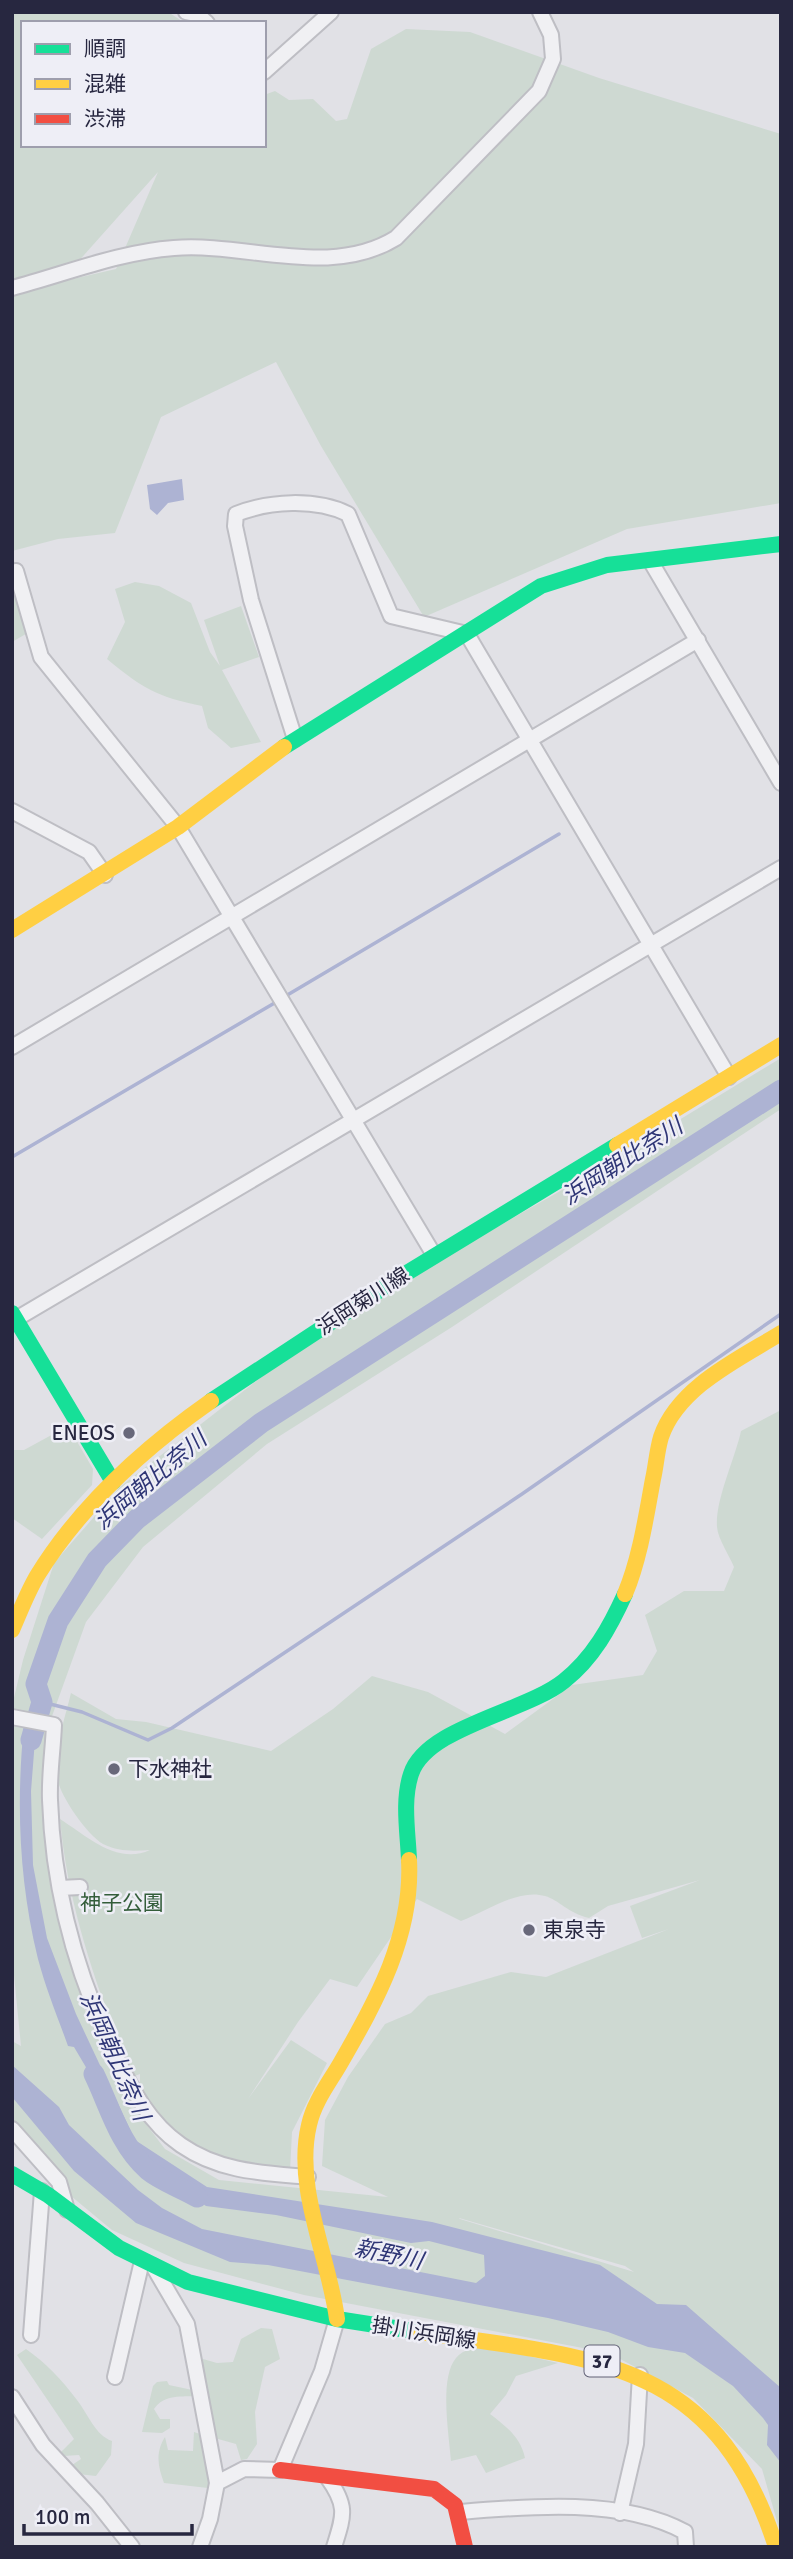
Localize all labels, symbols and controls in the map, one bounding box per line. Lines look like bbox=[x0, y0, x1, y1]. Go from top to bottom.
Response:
legend bbox=[21, 21, 266, 147]
text: 順調 bbox=[84, 36, 126, 62]
text: 混雑 bbox=[84, 71, 126, 97]
text: 渋滞 bbox=[84, 106, 126, 132]
water label: 浜岡朝比奈川 bbox=[557, 1110, 691, 1211]
street label: 浜岡菊川線 bbox=[312, 1262, 414, 1340]
place label: ENEOS bbox=[52, 1420, 115, 1446]
water label: 浜岡朝比奈川 bbox=[88, 1423, 215, 1536]
marker: ENEOS bbox=[121, 1425, 137, 1441]
place label: 下水神社 bbox=[128, 1756, 212, 1782]
marker: 下水神社 bbox=[106, 1761, 122, 1777]
park label: 神子公園 bbox=[80, 1890, 164, 1916]
place label: 東泉寺 bbox=[543, 1917, 606, 1943]
marker: 東泉寺 bbox=[521, 1922, 537, 1938]
water label: 浜岡朝比奈川 bbox=[73, 1987, 157, 2128]
water label: 新野川 bbox=[352, 2233, 429, 2276]
street label: 掛川浜岡線 bbox=[370, 2312, 478, 2354]
road number: 37 bbox=[584, 2346, 620, 2376]
scale bar bbox=[24, 2492, 192, 2536]
text: 100 m bbox=[35, 2504, 90, 2530]

